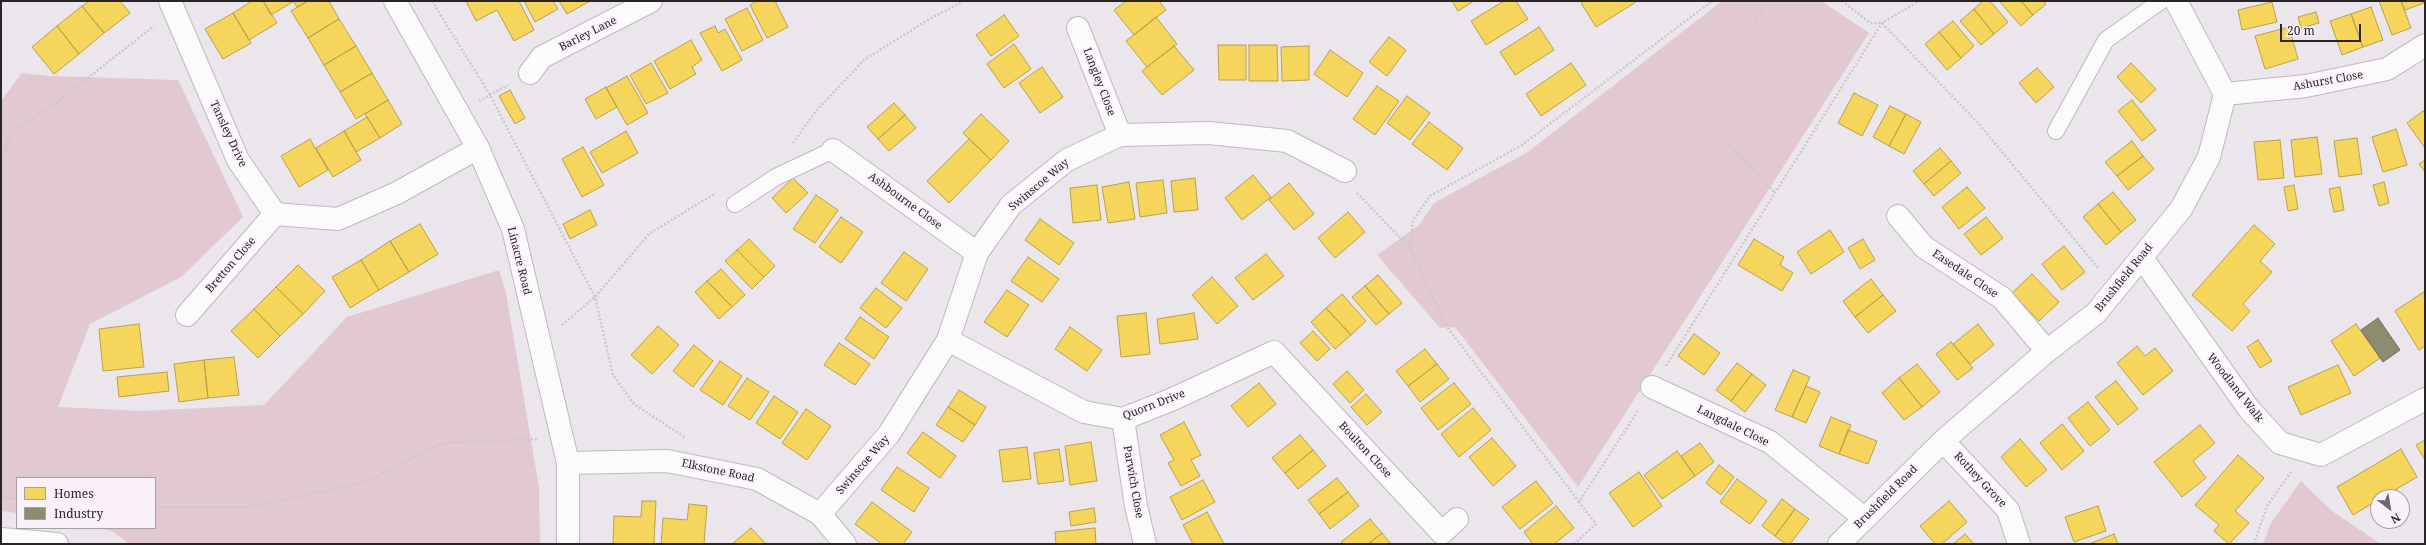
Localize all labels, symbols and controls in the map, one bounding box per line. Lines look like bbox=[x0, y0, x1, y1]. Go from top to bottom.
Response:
street label: Barley Lane bbox=[557, 14, 619, 54]
scale bar bbox=[2282, 16, 2363, 42]
text: 20 m bbox=[2287, 22, 2315, 39]
street label: Langley Close bbox=[1080, 46, 1118, 118]
street label: Ashurst Close bbox=[2292, 68, 2364, 94]
street label: Tansley Drive bbox=[207, 99, 249, 169]
street label: Swinscoe Way bbox=[1006, 156, 1072, 214]
street label: Ashbourne Close bbox=[865, 170, 945, 232]
street label: Linacre Road bbox=[504, 226, 534, 296]
street label: Bretton Close bbox=[203, 234, 259, 296]
street label: Brushfield Road bbox=[2092, 241, 2156, 315]
street label: Easedale Close bbox=[1930, 247, 2000, 301]
street label: Woodland Walk bbox=[2204, 351, 2266, 425]
street label: Quorn Drive bbox=[1121, 387, 1187, 423]
street label: Langdale Close bbox=[1695, 403, 1771, 449]
street label: Boulton Close bbox=[1336, 419, 1394, 481]
street label: Swinscoe Way bbox=[834, 433, 892, 497]
street label: Parwich Close bbox=[1120, 445, 1146, 519]
street label: Rothey Grove bbox=[1951, 450, 2009, 510]
street label: Elkstone Road bbox=[680, 457, 756, 485]
street label: Brushfield Road bbox=[1852, 463, 1920, 531]
legend bbox=[16, 477, 156, 529]
text: Homes bbox=[54, 485, 94, 502]
north arrow bbox=[2370, 489, 2410, 529]
text: Industry bbox=[54, 505, 103, 522]
text: N bbox=[2388, 510, 2404, 528]

